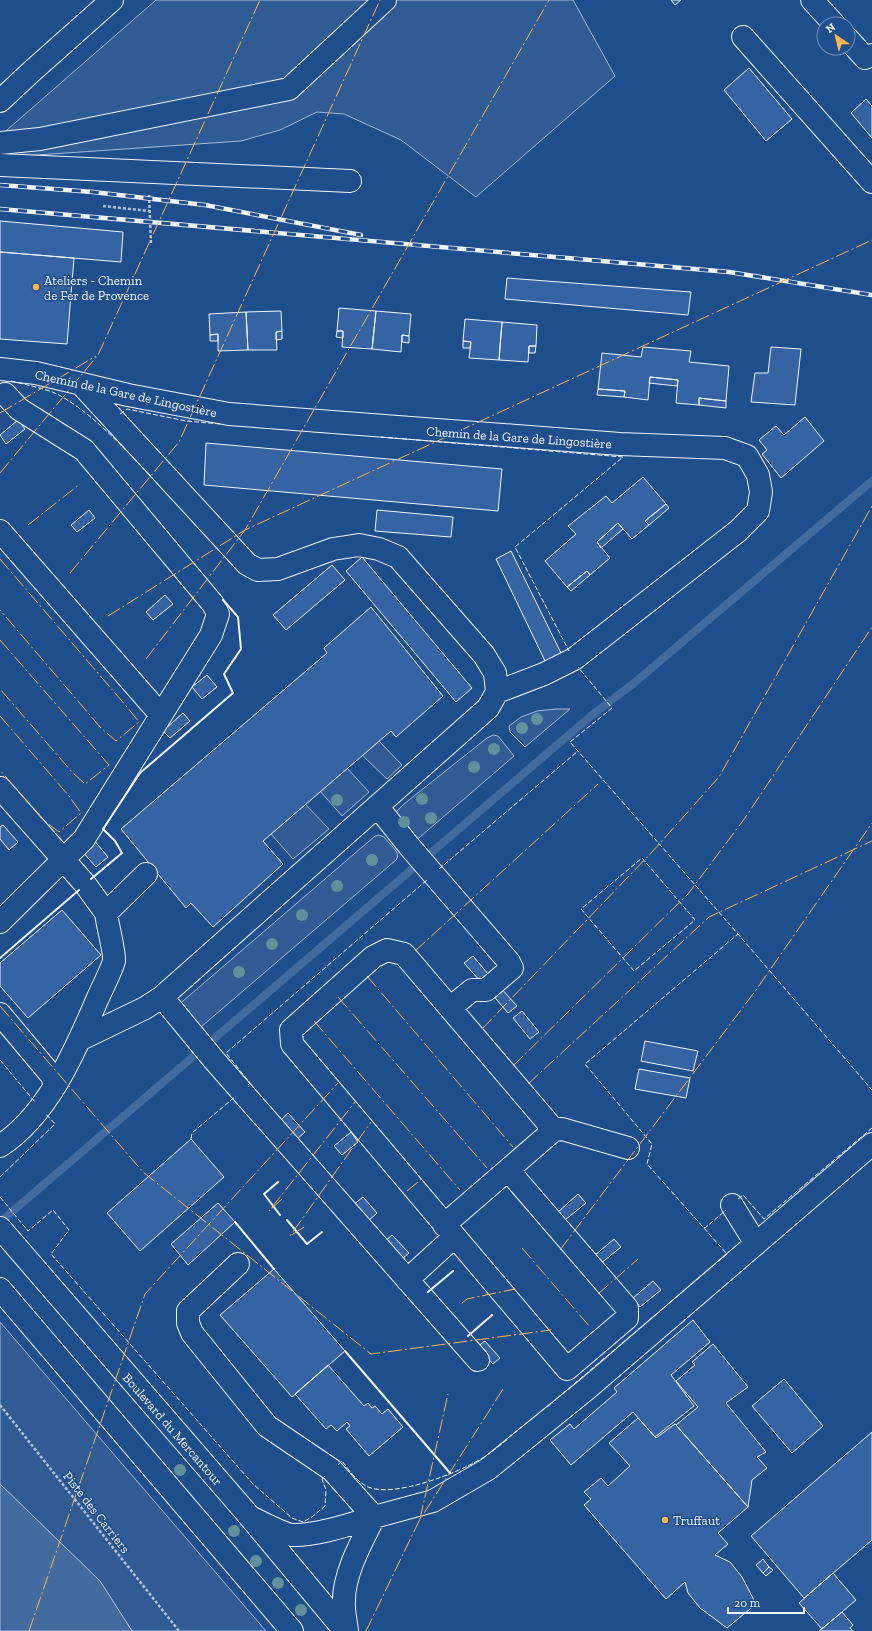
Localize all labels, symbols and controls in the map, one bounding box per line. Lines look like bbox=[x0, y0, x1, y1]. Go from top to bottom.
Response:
north arrow bbox=[816, 16, 856, 56]
text: N bbox=[823, 20, 838, 36]
place label: Ateliers - Chemin de Fer de Provence bbox=[44, 273, 149, 303]
marker: Ateliers - Chemin de Fer de Provence bbox=[31, 282, 41, 292]
street label: Chemin de la Gare de Lingostière bbox=[34, 367, 218, 420]
street label: Chemin de la Gare de Lingostière bbox=[426, 424, 612, 451]
street label: Boulevard du Mercantour bbox=[120, 1370, 225, 1488]
street label: Piste des Carriers bbox=[60, 1469, 133, 1556]
place label: Truffaut bbox=[673, 1513, 720, 1528]
marker: Truffaut bbox=[660, 1515, 670, 1525]
scale bar bbox=[728, 1589, 804, 1615]
text: 20 m bbox=[734, 1596, 761, 1610]

